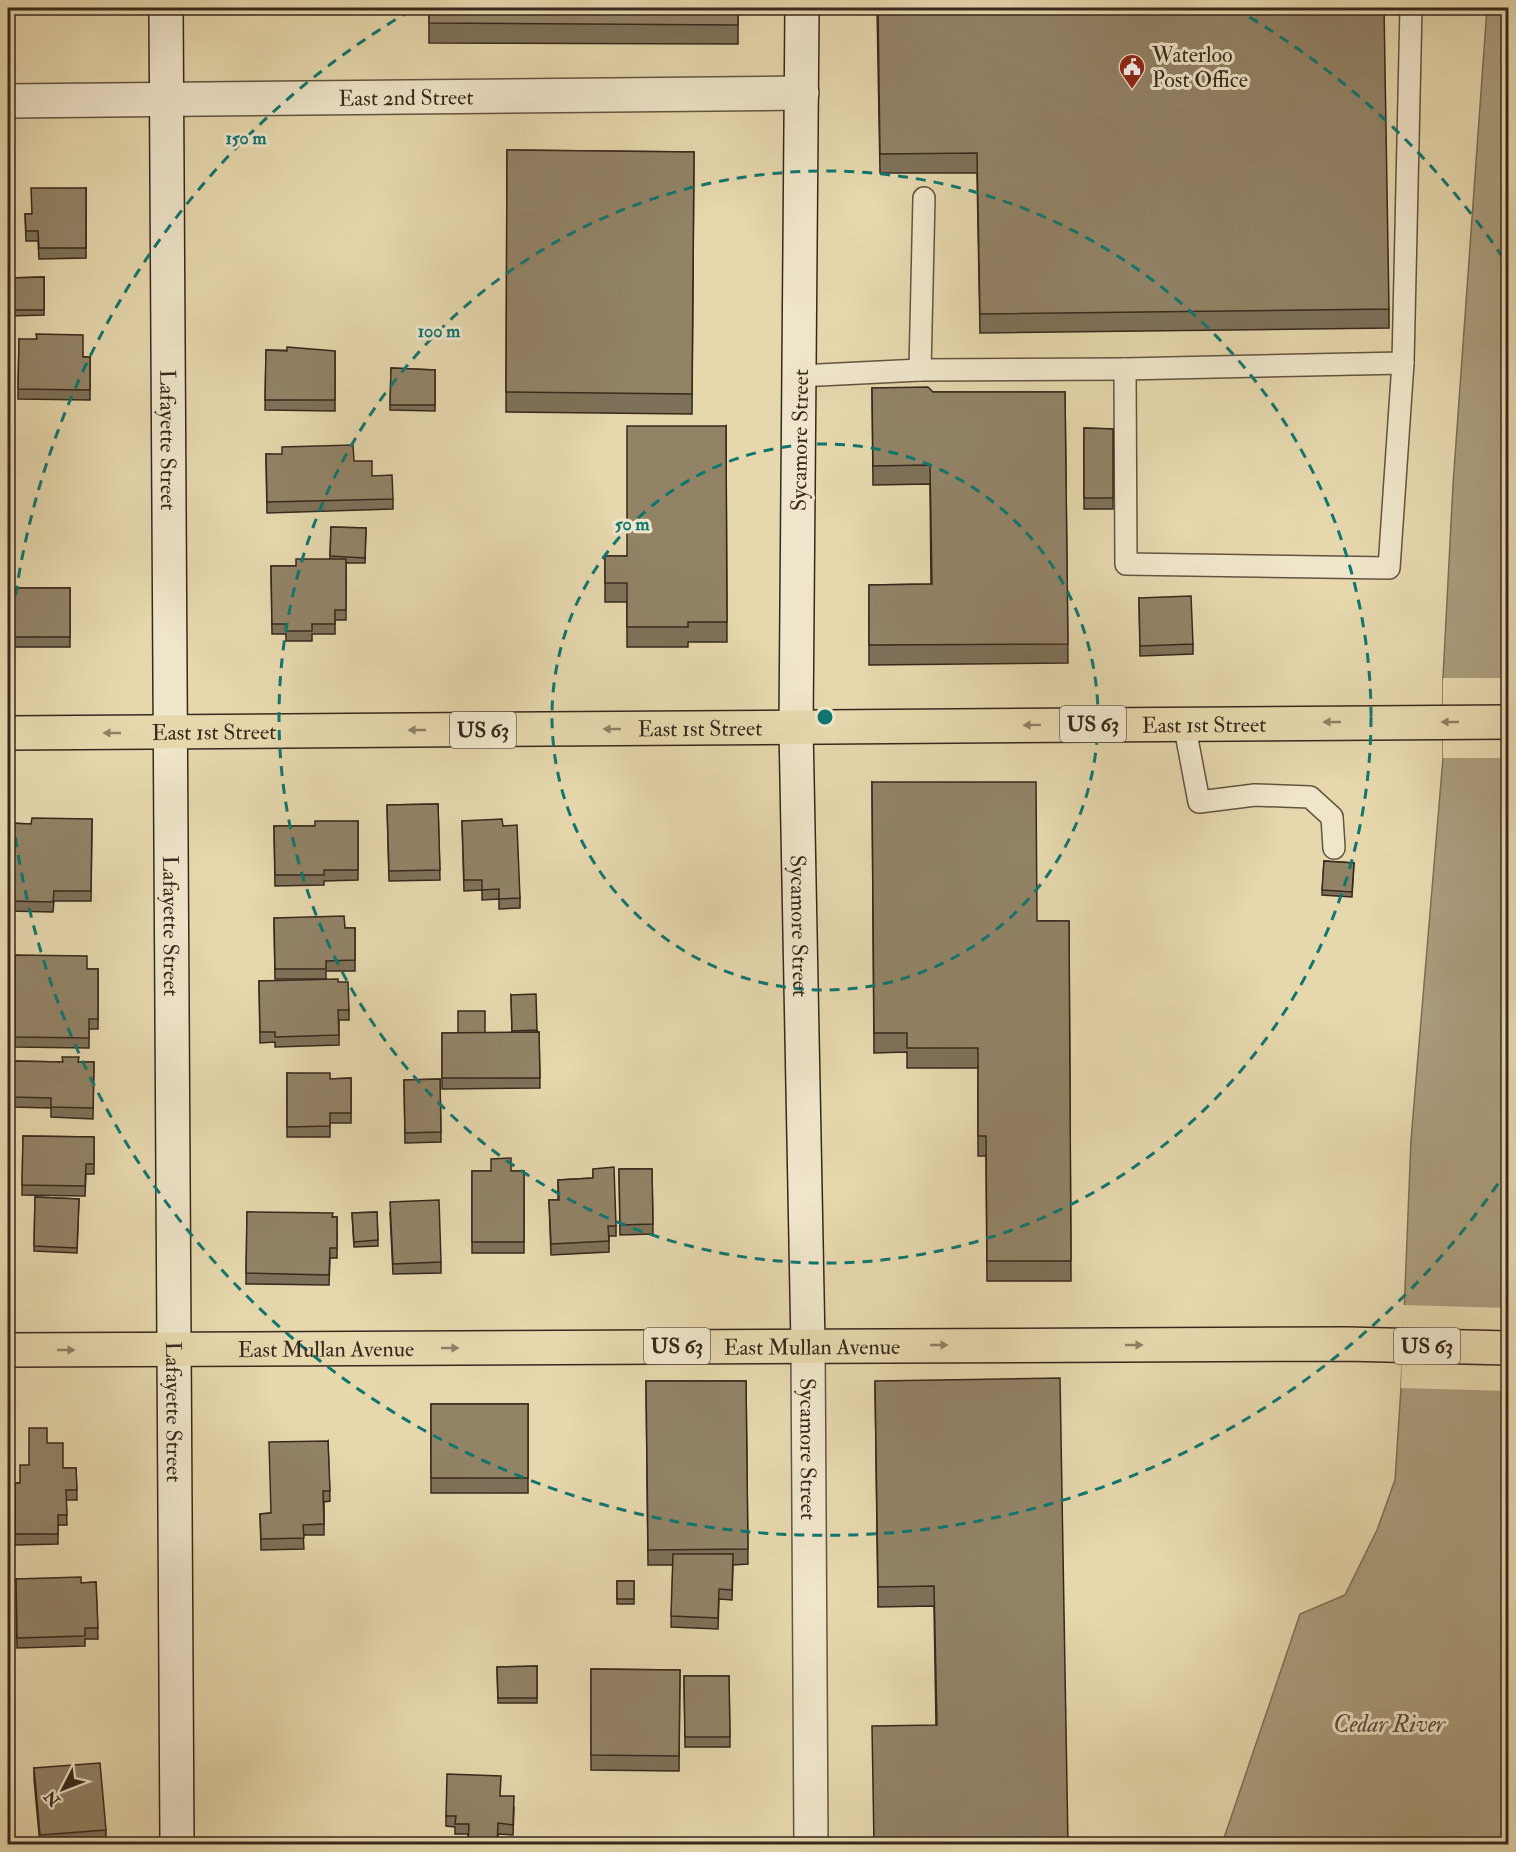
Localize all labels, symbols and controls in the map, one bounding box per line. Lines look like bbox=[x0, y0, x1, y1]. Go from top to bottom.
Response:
place label: Waterloo Post Office bbox=[1151, 41, 1248, 94]
public building icon: Waterloo Post Office bbox=[1117, 52, 1147, 90]
street label: East 2nd Street bbox=[338, 83, 474, 113]
text: 150 m bbox=[225, 127, 268, 150]
text: 100 m bbox=[418, 320, 461, 343]
street label: Lafayette Street bbox=[153, 369, 182, 511]
street label: Sycamore Street bbox=[785, 369, 815, 511]
text: 50 m bbox=[615, 513, 650, 536]
road number: US 63 bbox=[1060, 706, 1126, 742]
centre of rings bbox=[815, 707, 835, 727]
street label: East 1st Street bbox=[1142, 711, 1266, 740]
road number: US 63 bbox=[450, 712, 516, 748]
street label: East 1st Street bbox=[638, 714, 762, 743]
one-way arrow bbox=[1323, 717, 1342, 727]
one-way arrow bbox=[1441, 717, 1460, 727]
street label: East 1st Street bbox=[152, 718, 276, 747]
one-way arrow bbox=[1023, 720, 1042, 730]
one-way arrow bbox=[602, 724, 621, 733]
one-way arrow bbox=[407, 725, 426, 735]
one-way arrow bbox=[103, 728, 122, 738]
street label: Lafayette Street bbox=[156, 855, 185, 997]
street label: Sycamore Street bbox=[783, 855, 814, 997]
road number: US 63 bbox=[644, 1328, 710, 1364]
road number: US 63 bbox=[1394, 1328, 1460, 1364]
street label: East Mullan Avenue bbox=[724, 1333, 900, 1362]
street label: East Mullan Avenue bbox=[238, 1335, 414, 1364]
one-way arrow bbox=[929, 1340, 948, 1350]
one-way arrow bbox=[1124, 1340, 1143, 1350]
street label: Lafayette Street bbox=[159, 1341, 188, 1483]
one-way arrow bbox=[440, 1343, 459, 1353]
one-way arrow bbox=[56, 1345, 75, 1355]
street label: Sycamore Street bbox=[793, 1378, 822, 1520]
water label: Cedar River bbox=[1333, 1709, 1446, 1740]
north arrow bbox=[33, 1759, 93, 1819]
text: N bbox=[40, 1786, 65, 1811]

